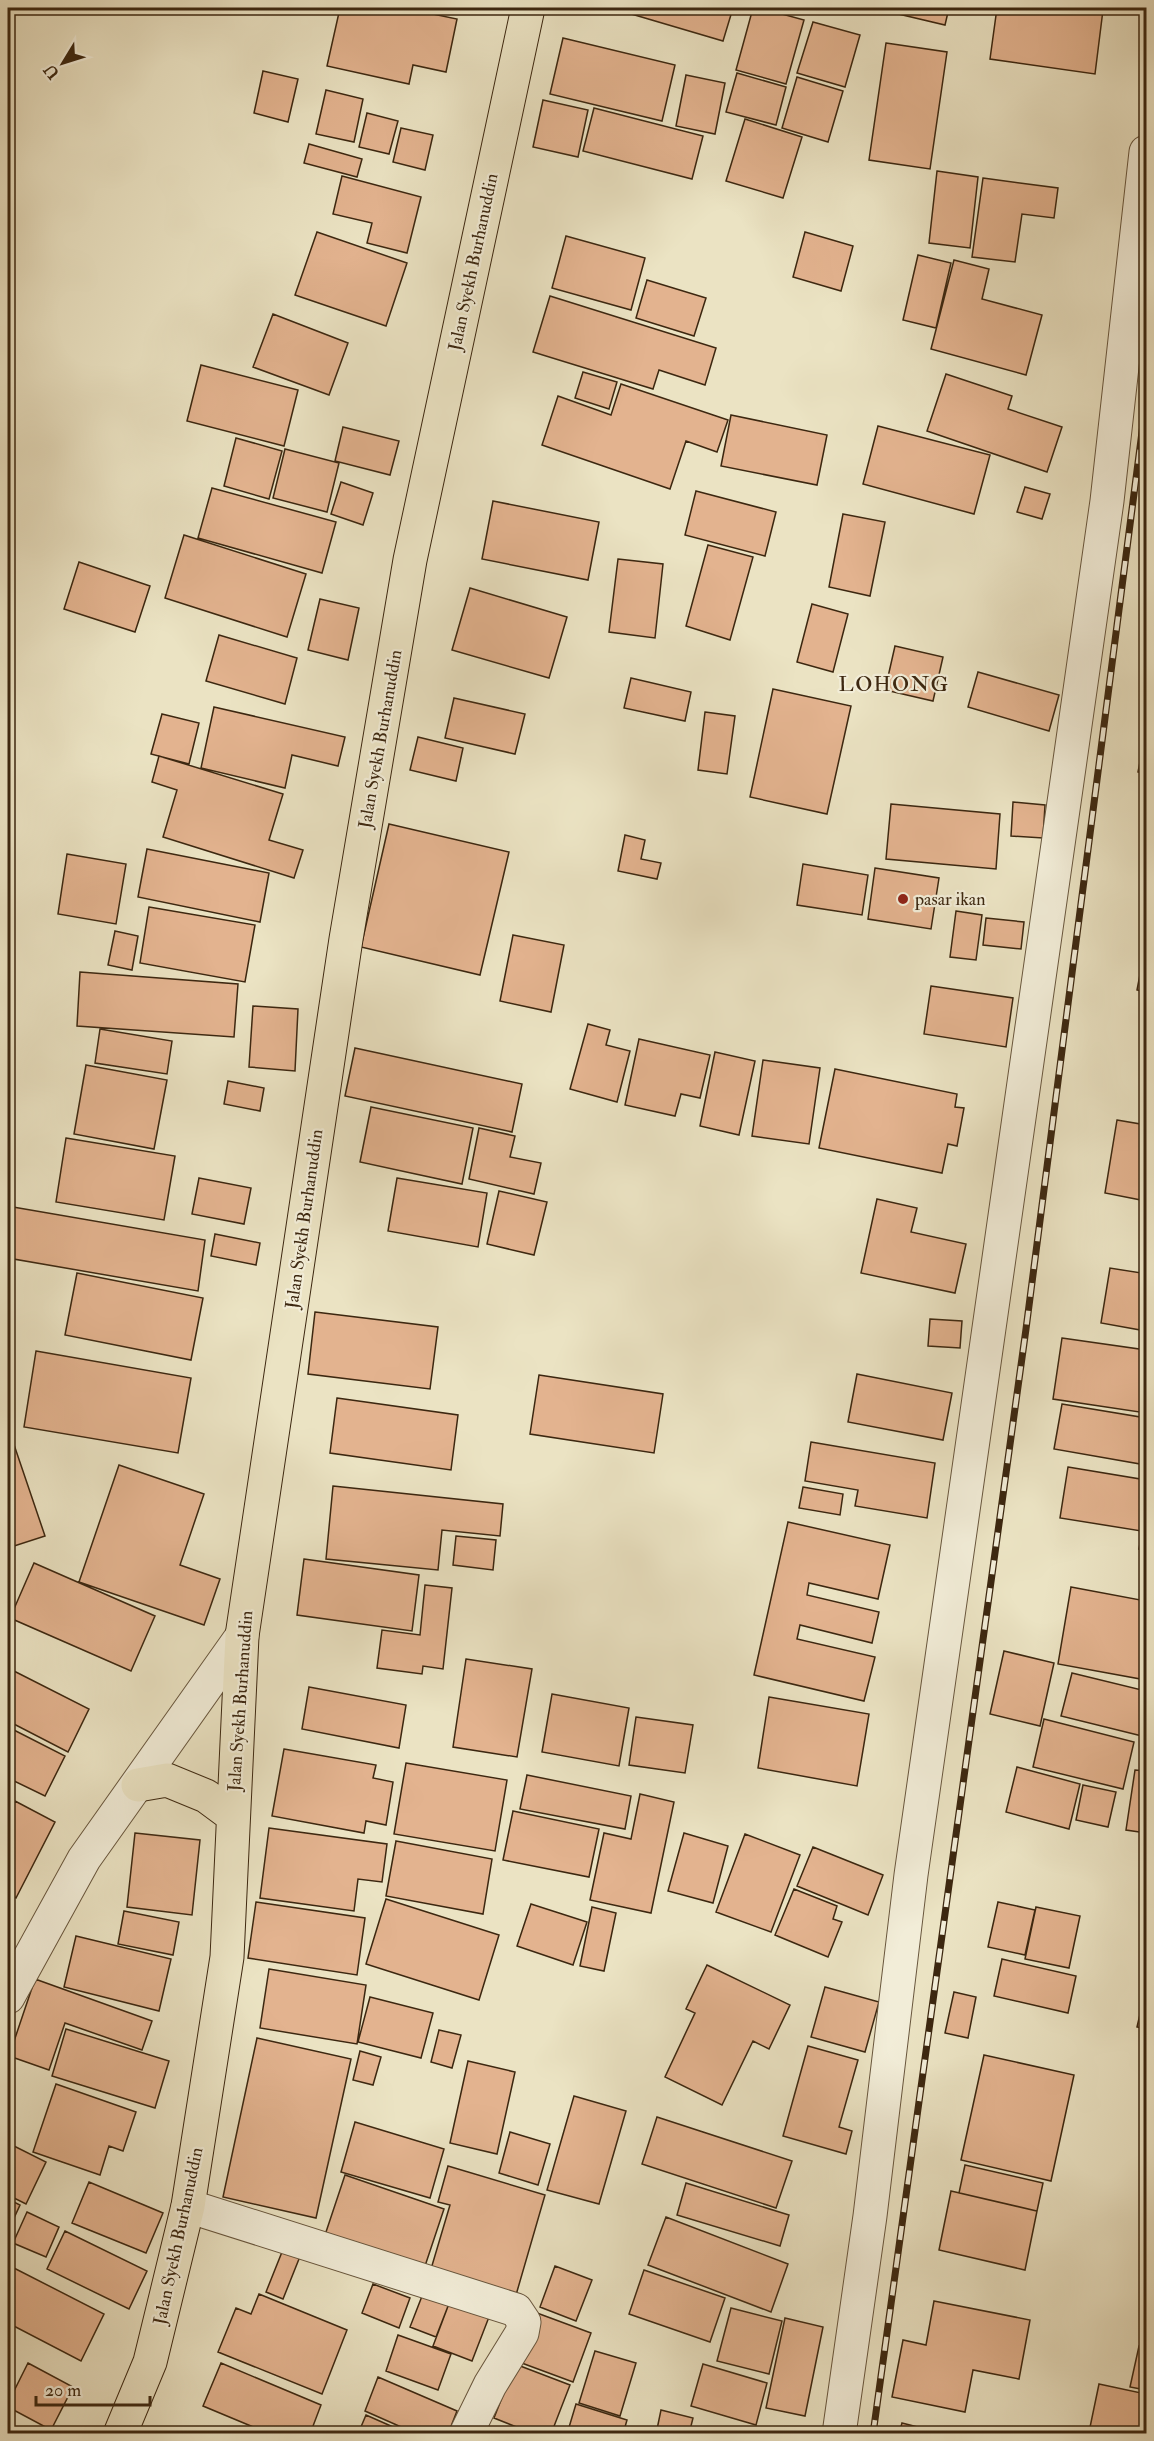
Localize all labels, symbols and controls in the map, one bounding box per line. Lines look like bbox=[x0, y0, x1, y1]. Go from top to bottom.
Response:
north arrow bbox=[33, 33, 93, 93]
text: U bbox=[40, 60, 64, 83]
street label: Jalan Syekh Burhanuddin bbox=[443, 171, 504, 354]
street label: Jalan Syekh Burhanuddin bbox=[353, 648, 408, 831]
district label: LOHONG bbox=[838, 671, 950, 698]
place label: pasar ikan bbox=[914, 888, 986, 911]
marker: pasar ikan bbox=[896, 892, 910, 906]
street label: Jalan Syekh Burhanuddin bbox=[280, 1128, 328, 1311]
street label: Jalan Syekh Burhanuddin bbox=[223, 1610, 258, 1793]
street label: Jalan Syekh Burhanuddin bbox=[148, 2145, 209, 2328]
scale bar bbox=[36, 2369, 150, 2407]
text: 20 m bbox=[45, 2379, 81, 2402]

